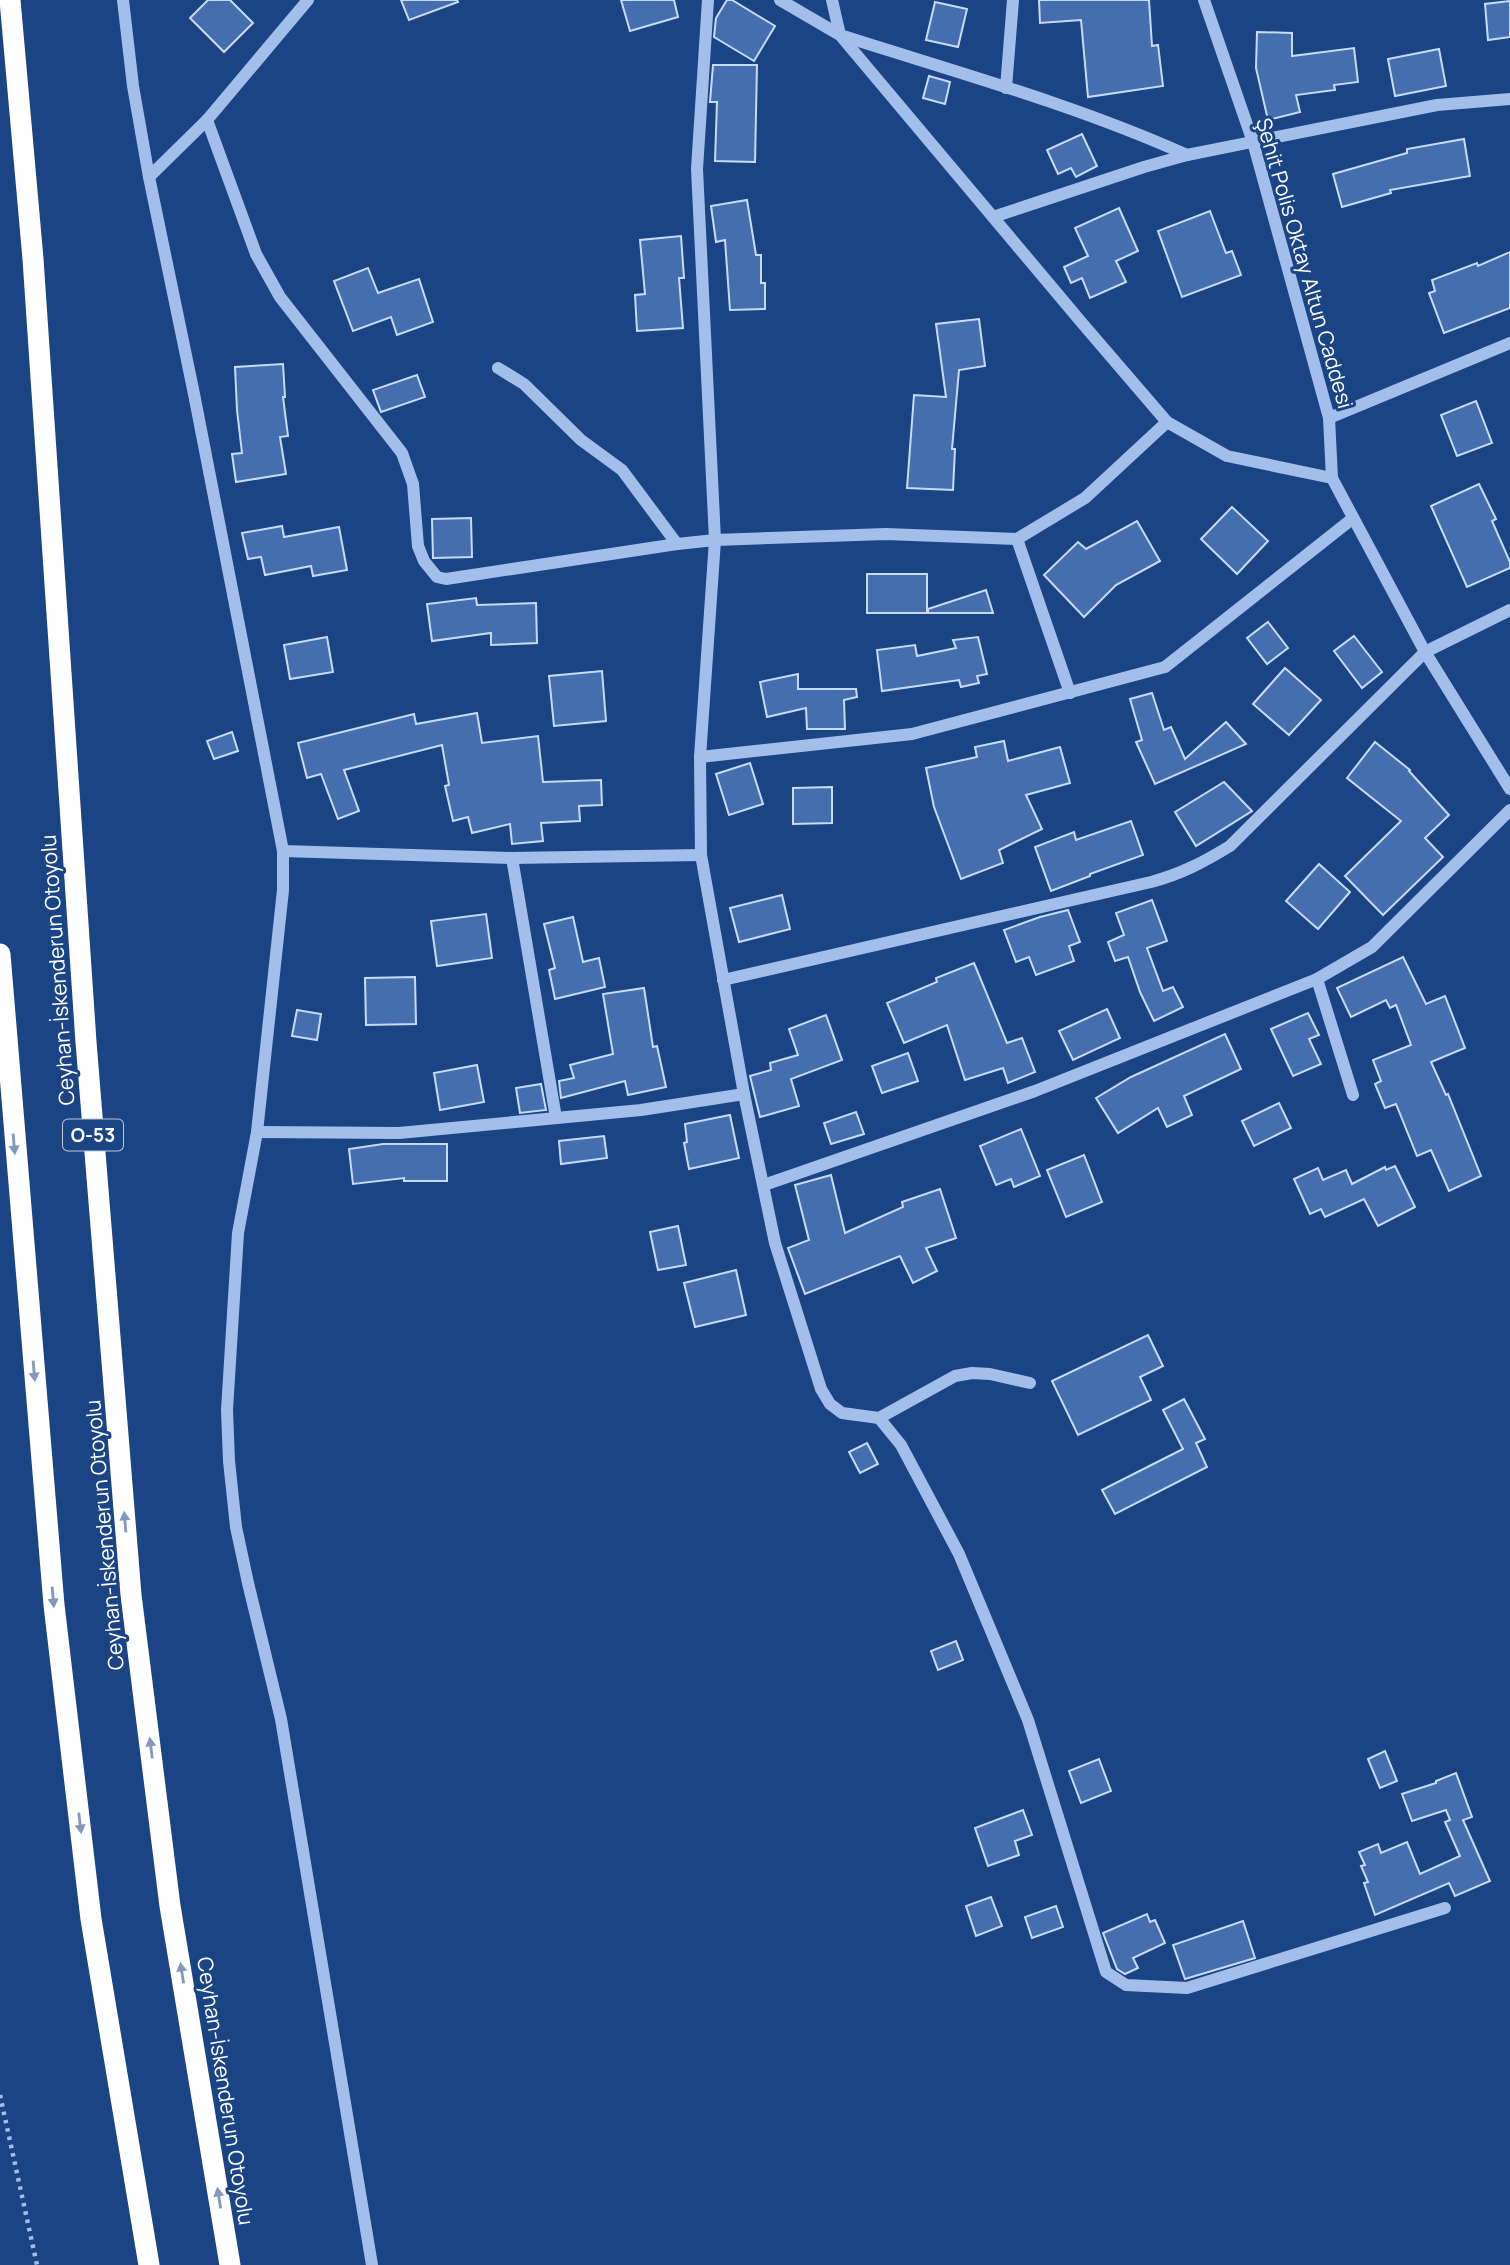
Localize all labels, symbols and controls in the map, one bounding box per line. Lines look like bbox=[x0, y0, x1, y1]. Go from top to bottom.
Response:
street label: Şehit Polis Oktay Altun Caddesi bbox=[1250, 114, 1360, 412]
street label: Ceyhan-İskenderun Otoyolu bbox=[34, 834, 80, 1106]
road number: O-53 bbox=[63, 1120, 123, 1150]
one-way arrow bbox=[9, 1133, 20, 1155]
one-way arrow bbox=[29, 1360, 40, 1382]
street label: Ceyhan-İskenderun Otoyolu bbox=[78, 1399, 130, 1671]
one-way arrow bbox=[119, 1511, 130, 1533]
one-way arrow bbox=[48, 1587, 59, 1609]
one-way arrow bbox=[145, 1737, 156, 1759]
one-way arrow bbox=[74, 1812, 85, 1834]
street label: Ceyhan-İskenderun Otoyolu bbox=[191, 1955, 261, 2227]
one-way arrow bbox=[176, 1962, 187, 1984]
one-way arrow bbox=[213, 2187, 224, 2209]

